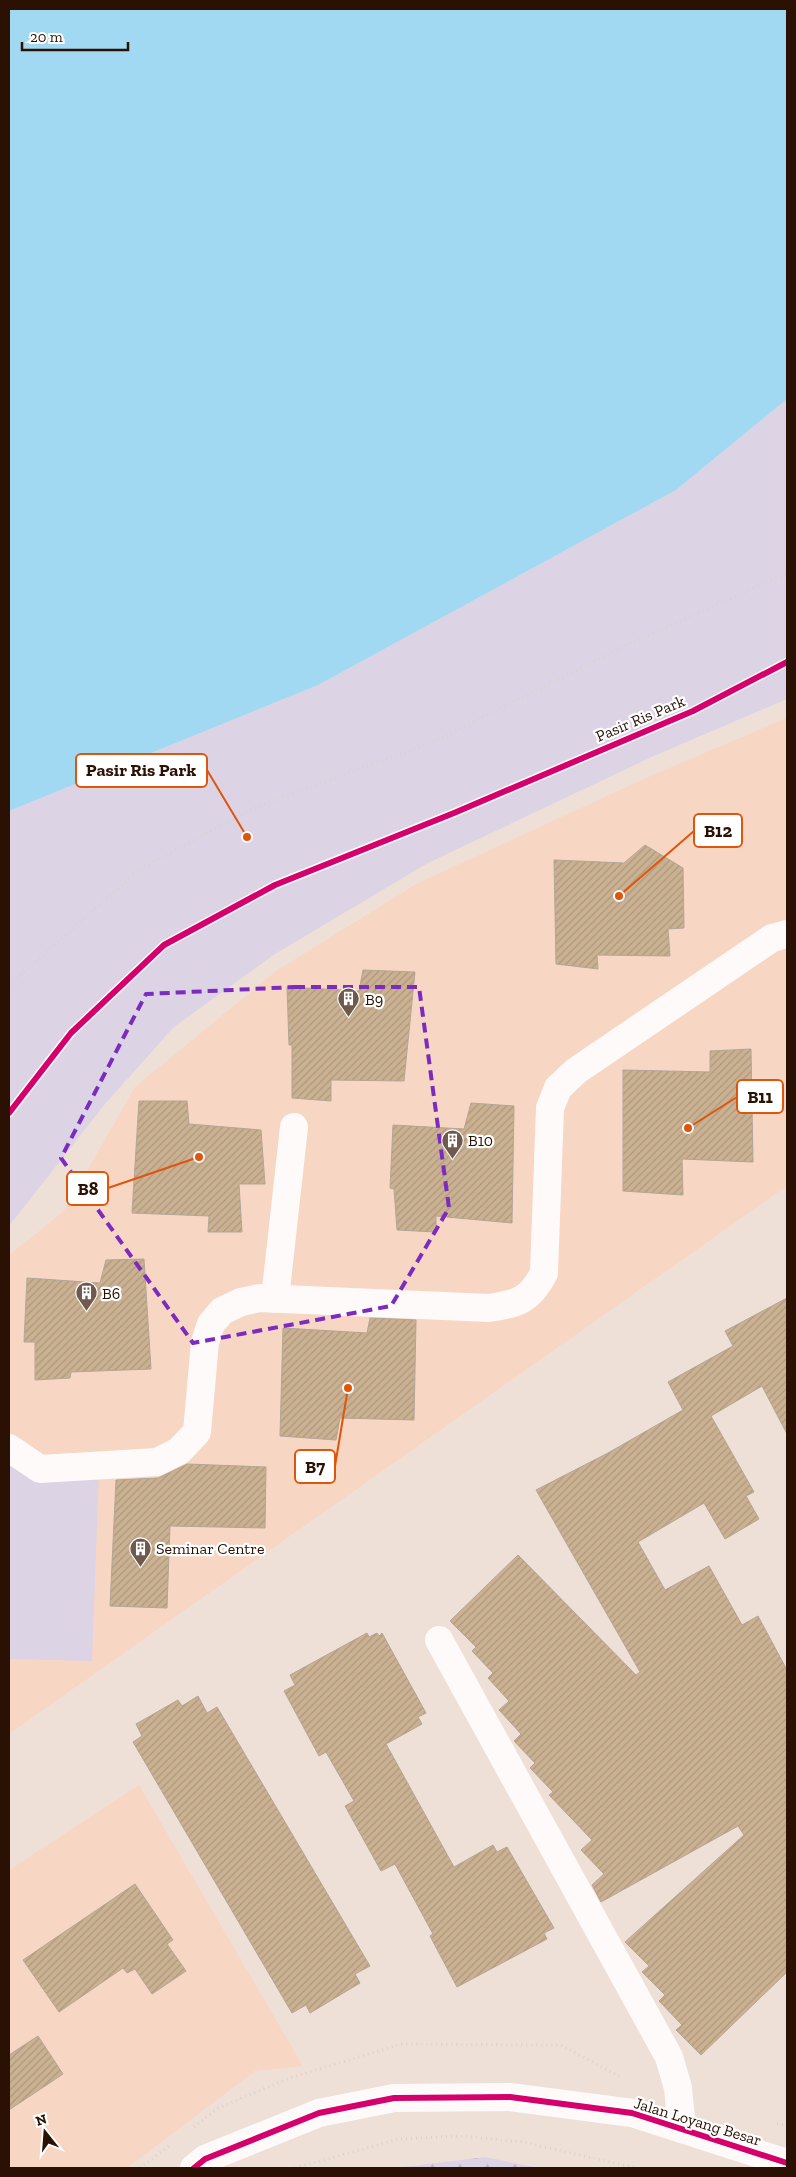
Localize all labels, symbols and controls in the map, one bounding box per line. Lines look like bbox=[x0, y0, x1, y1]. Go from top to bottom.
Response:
scale bar bbox=[22, 20, 129, 52]
text: 20 m bbox=[30, 28, 63, 46]
street label: Pasir Ris Park bbox=[593, 691, 688, 746]
callout: Pasir Ris Park bbox=[76, 754, 207, 787]
text: Pasir Ris Park bbox=[86, 759, 196, 781]
callout: B12 bbox=[694, 814, 742, 847]
text: B12 bbox=[704, 820, 732, 842]
building icon: B9 bbox=[337, 987, 361, 1018]
place label: B9 bbox=[365, 990, 383, 1009]
callout: B11 bbox=[737, 1080, 783, 1113]
text: B11 bbox=[747, 1086, 773, 1108]
building icon: B10 bbox=[440, 1128, 464, 1159]
place label: B10 bbox=[468, 1131, 493, 1150]
callout: B8 bbox=[67, 1172, 108, 1205]
text: B8 bbox=[78, 1178, 99, 1200]
building icon: B6 bbox=[74, 1281, 98, 1312]
place label: B6 bbox=[102, 1284, 120, 1303]
callout: B7 bbox=[295, 1450, 335, 1483]
text: B7 bbox=[305, 1456, 325, 1478]
building icon: Seminar Centre bbox=[128, 1536, 152, 1567]
place label: Seminar Centre bbox=[156, 1539, 265, 1558]
street label: Jalan Loyang Besar bbox=[632, 2093, 764, 2150]
north arrow bbox=[20, 2107, 70, 2157]
text: N bbox=[34, 2110, 49, 2130]

